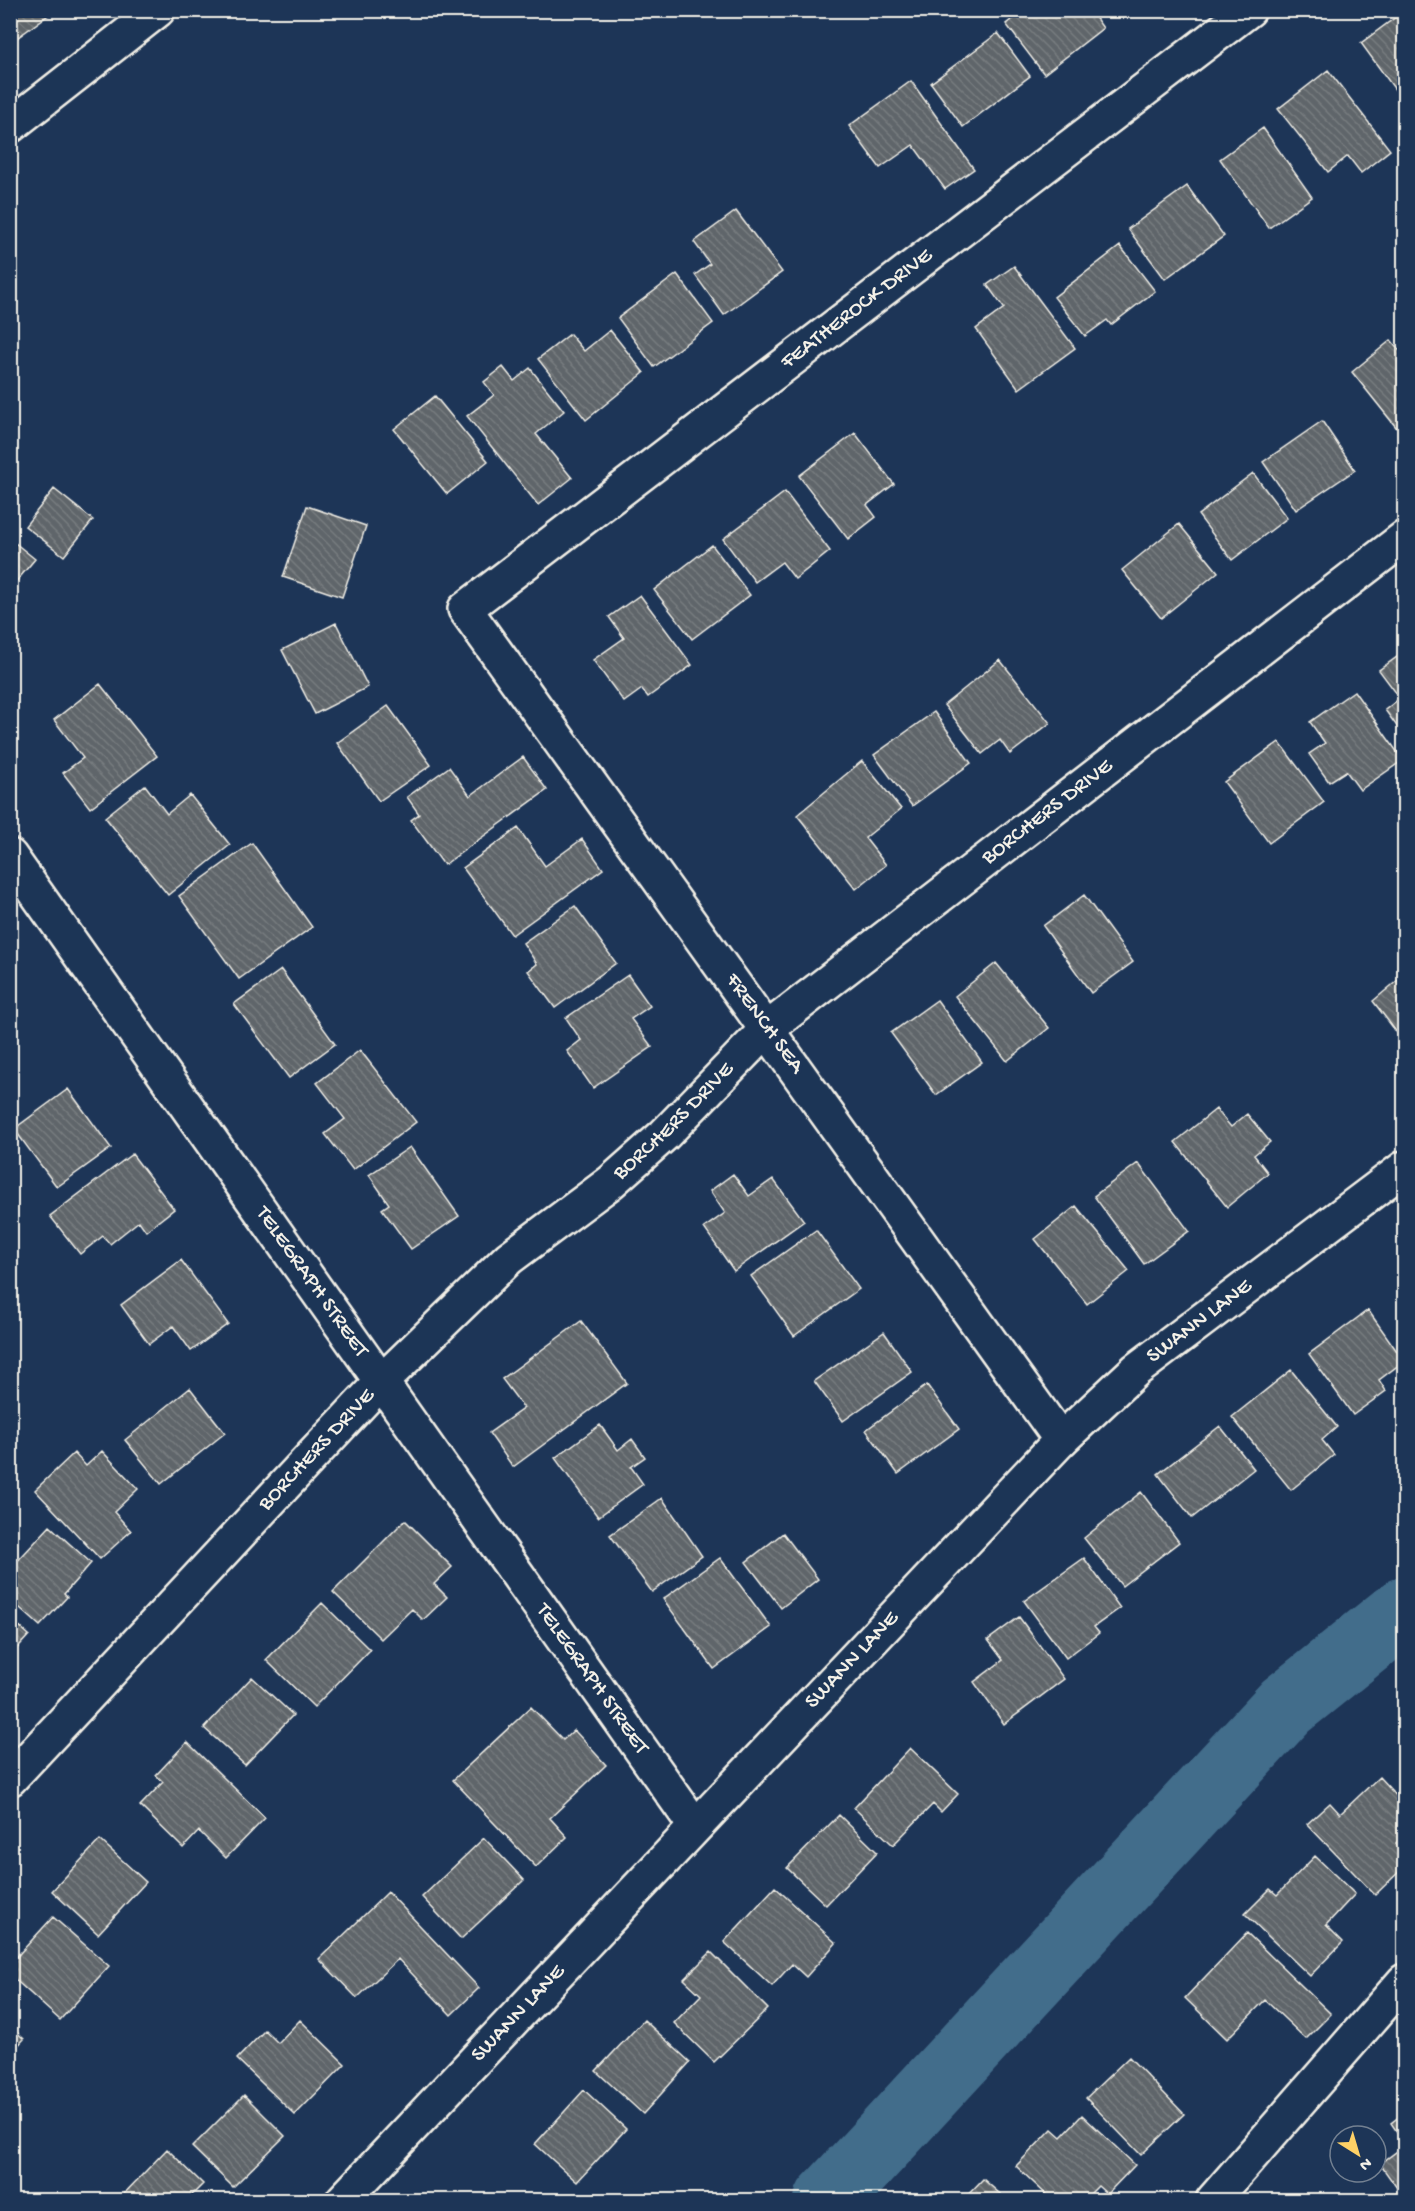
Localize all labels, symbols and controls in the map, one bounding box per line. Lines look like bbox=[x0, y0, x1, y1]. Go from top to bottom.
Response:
street label: FEATHEROCK DRIVE bbox=[775, 243, 939, 376]
street label: BORCHERS DRIVE bbox=[976, 753, 1119, 872]
street label: FRENCH SEA bbox=[718, 968, 810, 1080]
street label: BORCHERS DRIVE bbox=[608, 1056, 741, 1187]
street label: TELEGRAPH STREET bbox=[248, 1200, 374, 1364]
street label: SWANN LANE bbox=[1142, 1273, 1259, 1370]
street label: BORCHERS DRIVE bbox=[253, 1383, 382, 1518]
street label: TELEGRAPH STREET bbox=[528, 1597, 654, 1761]
street label: SWANN LANE bbox=[800, 1605, 906, 1715]
street label: SWANN LANE bbox=[466, 1959, 572, 2068]
north arrow bbox=[1328, 2124, 1388, 2184]
text: N bbox=[1355, 2152, 1375, 2174]

